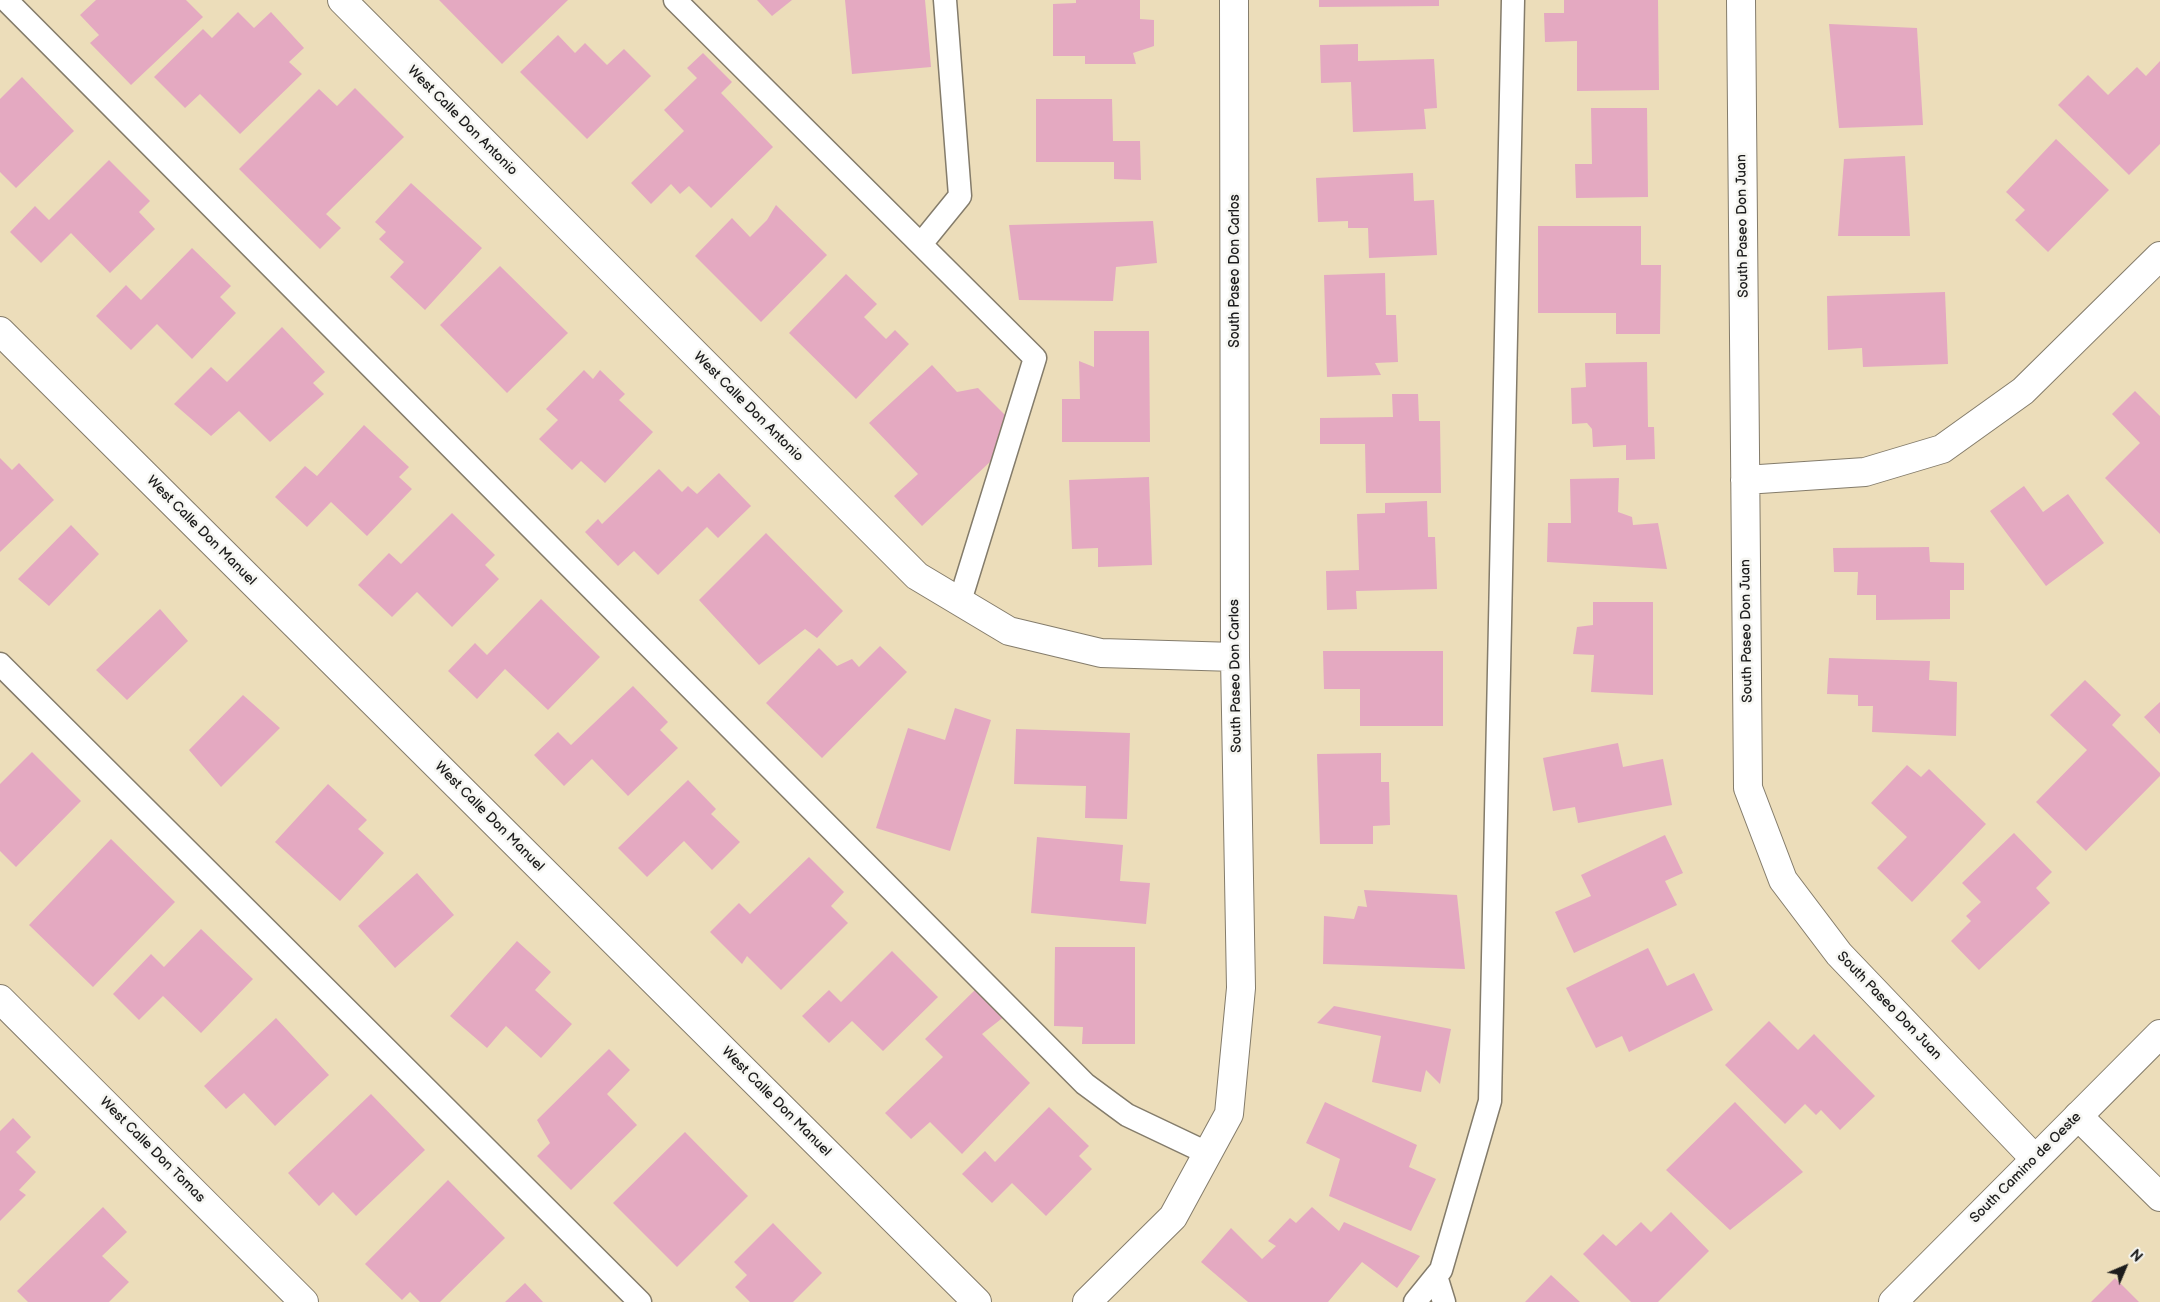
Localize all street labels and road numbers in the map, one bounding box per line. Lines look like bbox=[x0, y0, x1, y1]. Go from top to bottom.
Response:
street label: West Calle Don Antonio bbox=[404, 63, 520, 179]
street label: South Paseo Don Juan bbox=[1733, 154, 1753, 298]
street label: South Paseo Don Carlos bbox=[1227, 194, 1243, 348]
street label: West Calle Don Antonio bbox=[690, 349, 806, 465]
street label: West Calle Don Manuel bbox=[143, 473, 259, 589]
street label: South Paseo Don Juan bbox=[1737, 559, 1757, 703]
street label: South Paseo Don Carlos bbox=[1226, 599, 1246, 753]
street label: West Calle Don Manuel bbox=[431, 759, 547, 875]
street label: South Paseo Don Juan bbox=[1833, 949, 1945, 1063]
street label: West Calle Don Manuel bbox=[718, 1044, 834, 1160]
street label: West Calle Don Tomas bbox=[96, 1094, 208, 1206]
street label: South Camino de Oeste bbox=[1967, 1109, 2085, 1227]

